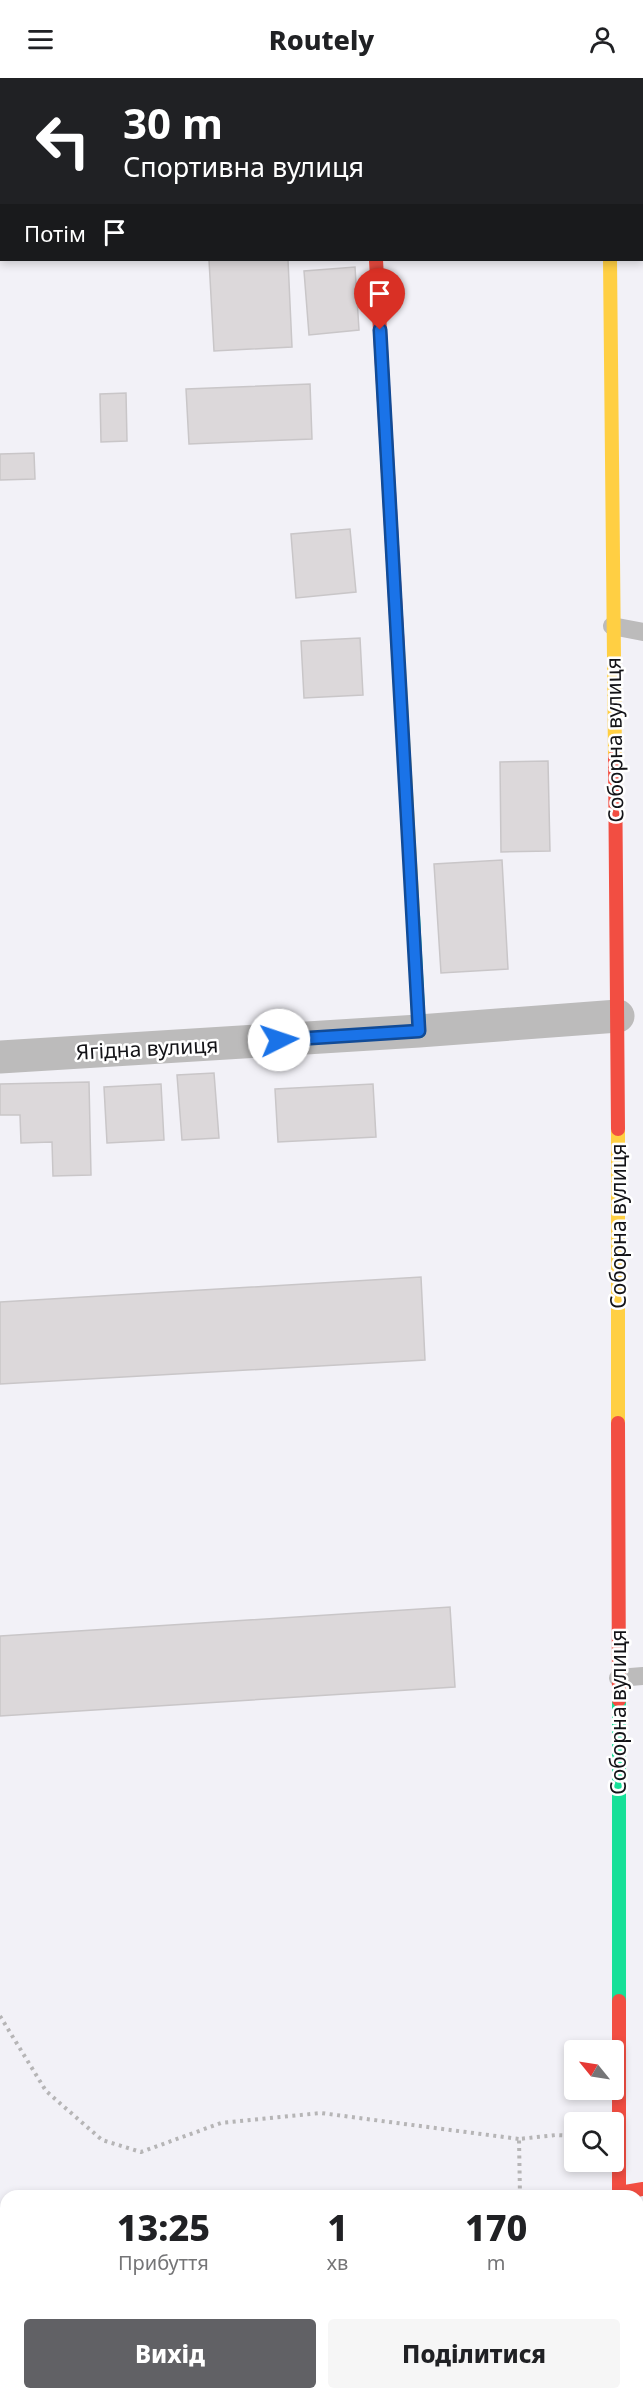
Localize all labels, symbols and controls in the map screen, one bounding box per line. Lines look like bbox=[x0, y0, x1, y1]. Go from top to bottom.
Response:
text: Routely bbox=[269, 21, 374, 58]
icon: menu bbox=[24, 23, 57, 56]
icon: person bbox=[586, 23, 619, 56]
text: 30 m bbox=[123, 94, 223, 151]
icon: left bbox=[24, 102, 102, 180]
text: Спортивна вулиця bbox=[123, 148, 364, 185]
icon: arrive bbox=[98, 216, 131, 249]
text: Потім bbox=[24, 218, 86, 248]
pin bbox=[354, 268, 405, 330]
icon: arrive bbox=[363, 277, 396, 310]
street label: Соборна вулиця bbox=[599, 657, 629, 823]
position arrow bbox=[247, 1008, 311, 1072]
street label: Ягідна вулиця bbox=[75, 1030, 219, 1066]
street label: Соборна вулиця bbox=[604, 1143, 632, 1309]
street label: Соборна вулиця bbox=[604, 1629, 632, 1795]
north arrow bbox=[564, 2040, 624, 2100]
map controls bbox=[564, 2040, 624, 2172]
button: search bbox=[564, 2112, 624, 2172]
text: 13:25 bbox=[117, 2203, 210, 2252]
text: 1 bbox=[327, 2203, 348, 2252]
text: 170 bbox=[465, 2203, 527, 2252]
text: Прибуття bbox=[118, 2249, 209, 2276]
text: хв bbox=[327, 2249, 348, 2276]
text: m bbox=[487, 2249, 505, 2276]
button: Вихід bbox=[24, 2319, 316, 2388]
button: Поділитися bbox=[328, 2319, 620, 2388]

